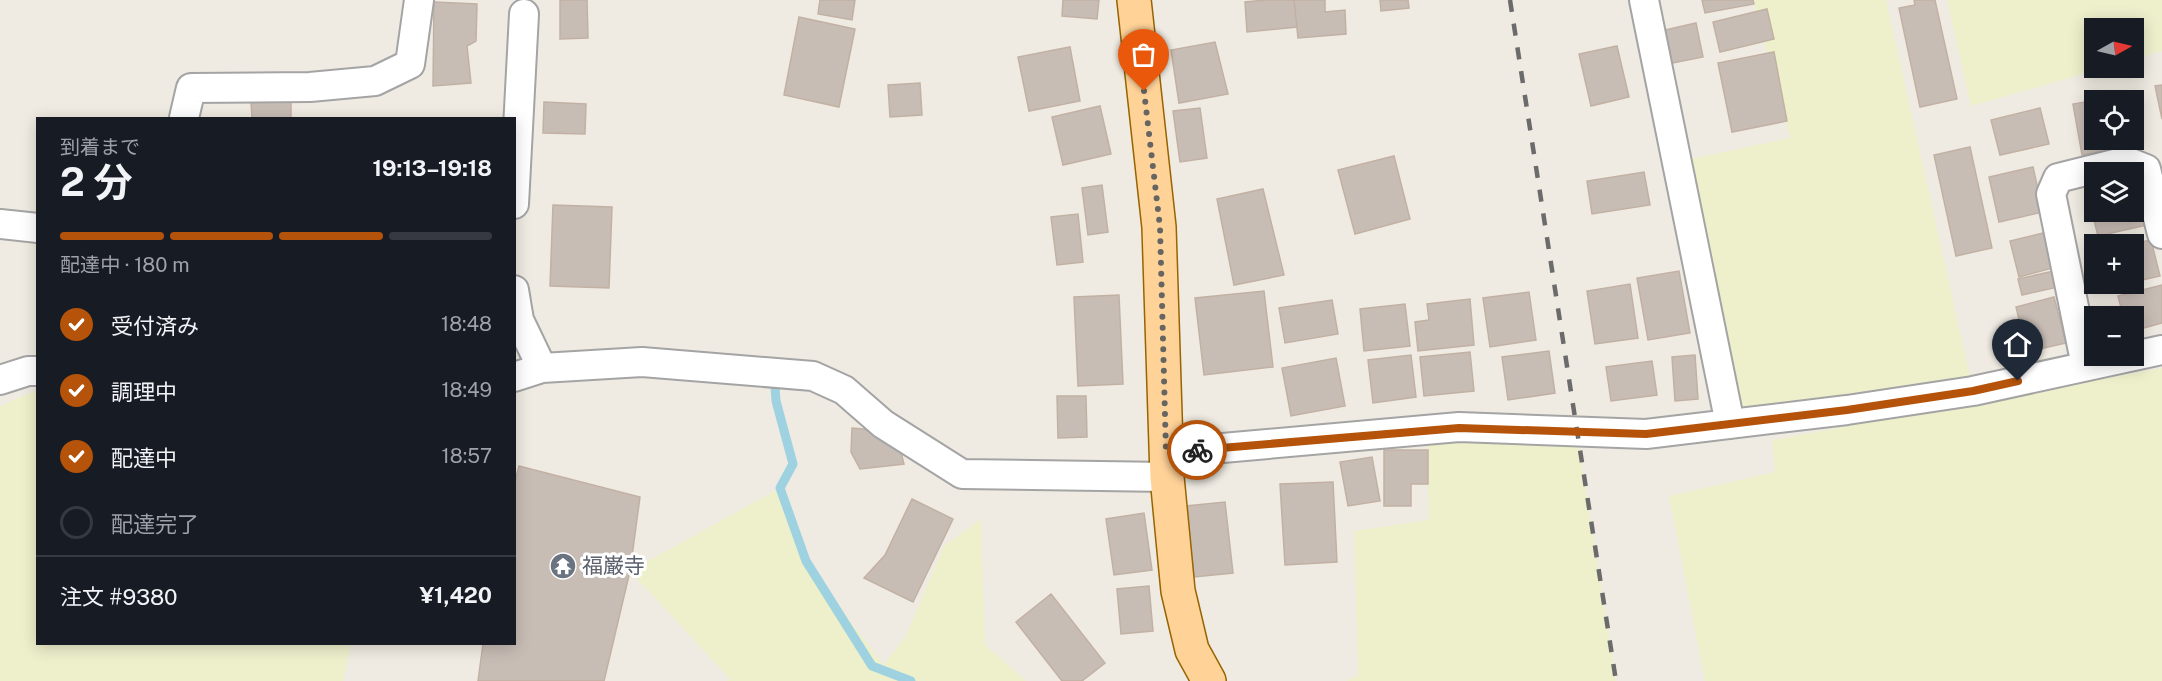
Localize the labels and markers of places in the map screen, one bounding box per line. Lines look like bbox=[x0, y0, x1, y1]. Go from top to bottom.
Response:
pin bbox=[1118, 29, 1169, 91]
pin bbox=[1992, 319, 2043, 381]
temple icon: 福巌寺 bbox=[548, 551, 578, 581]
place label: 福巌寺 bbox=[582, 553, 645, 578]

